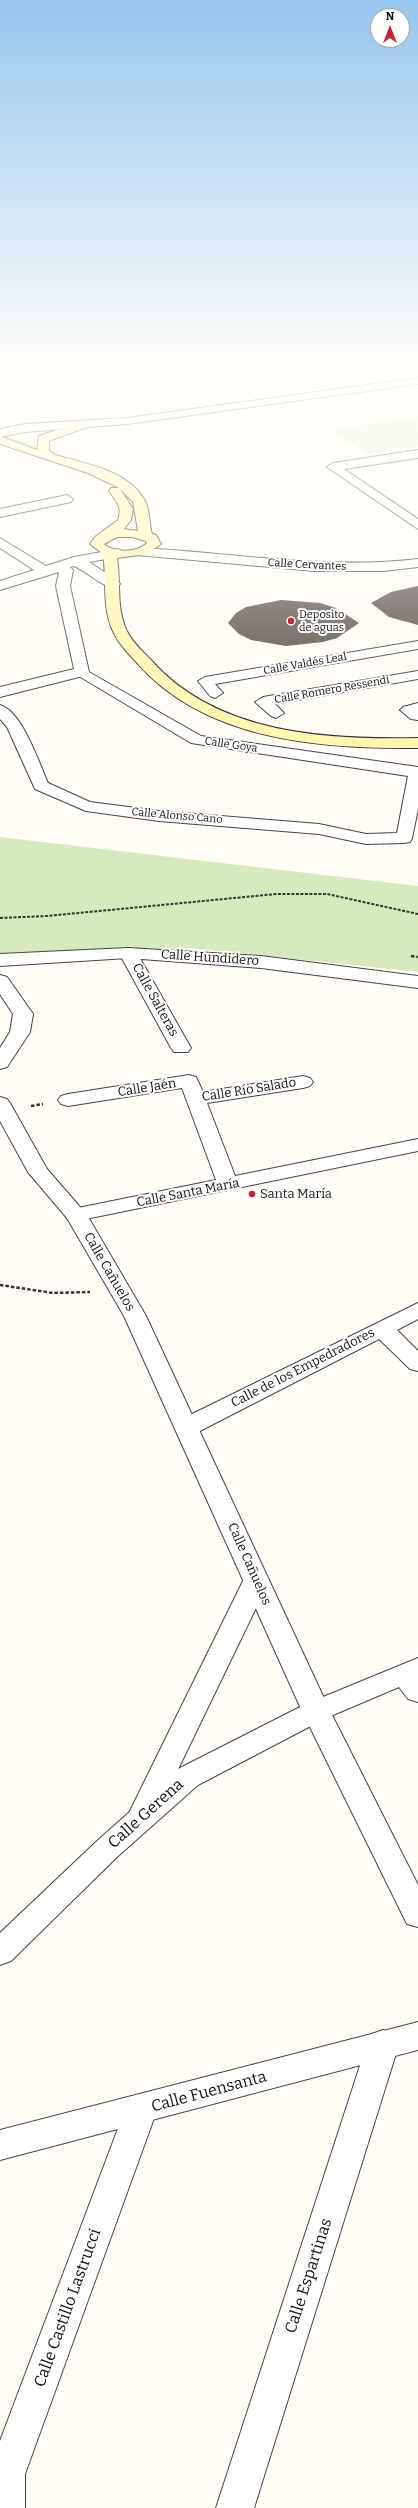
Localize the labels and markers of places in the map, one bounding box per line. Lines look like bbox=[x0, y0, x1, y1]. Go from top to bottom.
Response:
place label: Deposito de aguas bbox=[299, 608, 344, 634]
marker: Deposito de aguas bbox=[286, 616, 296, 626]
place label: Santa María bbox=[260, 1186, 332, 1202]
marker: Santa María bbox=[247, 1189, 257, 1199]

